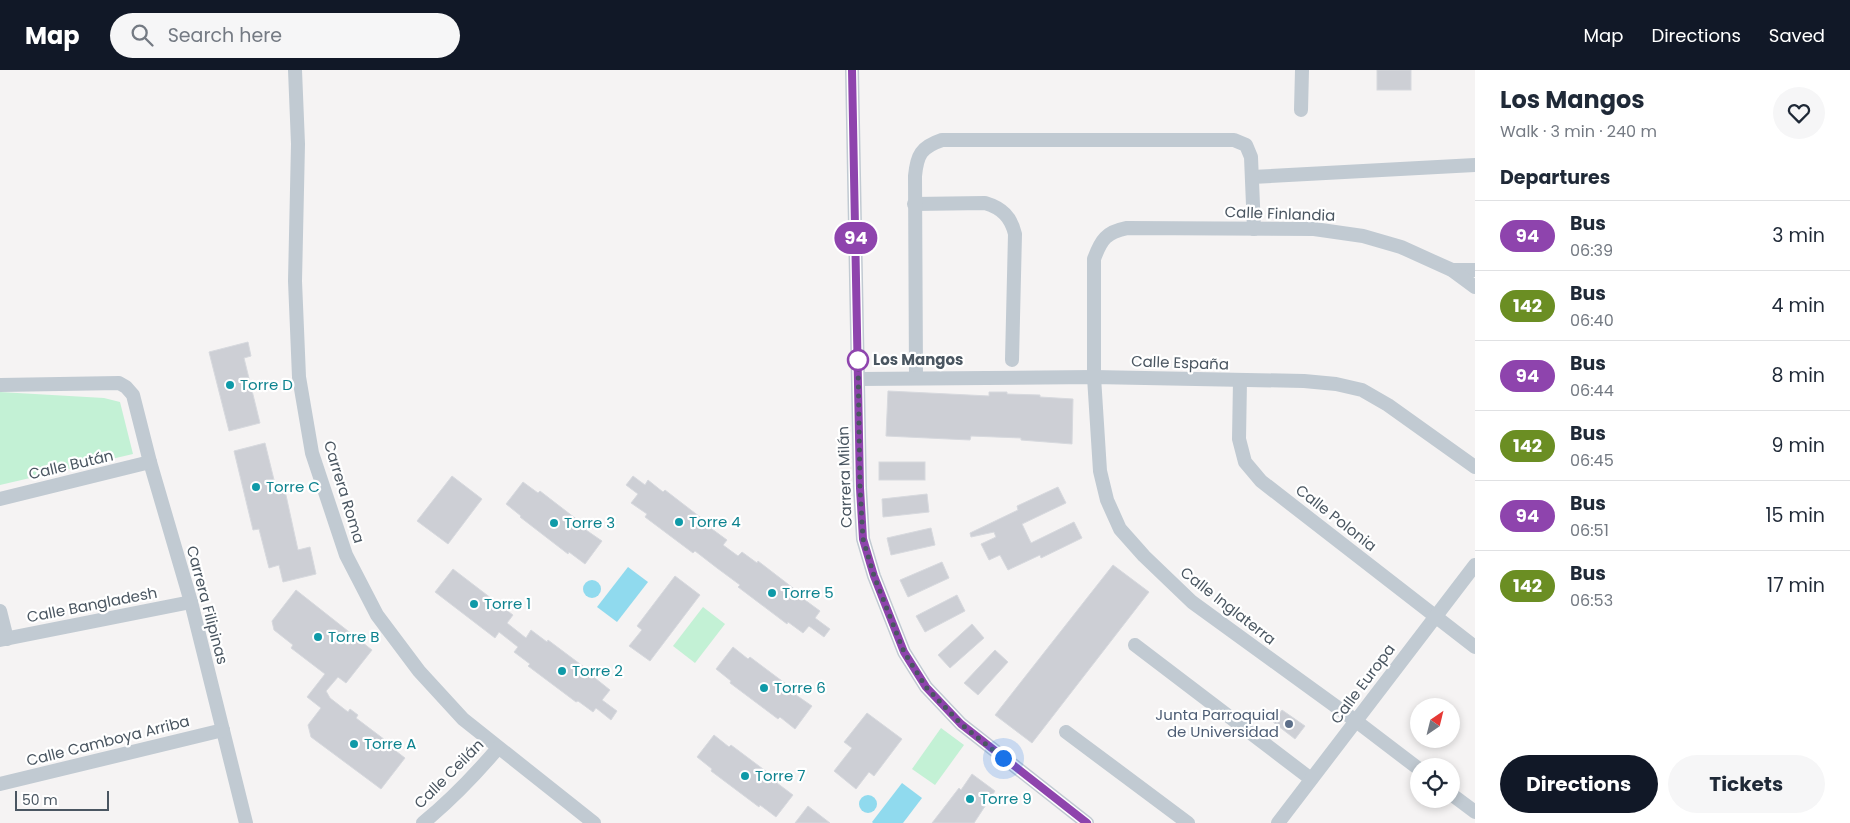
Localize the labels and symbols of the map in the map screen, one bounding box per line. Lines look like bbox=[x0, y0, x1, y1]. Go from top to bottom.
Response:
street label: Calle Finlandia bbox=[1224, 201, 1336, 226]
line badge: 94 bbox=[834, 222, 878, 254]
marker: Los Mangos bbox=[847, 349, 869, 371]
place label: Los Mangos bbox=[873, 349, 963, 370]
street label: Calle España bbox=[1131, 350, 1229, 375]
place label: Torre D bbox=[240, 374, 293, 395]
marker: Torre D bbox=[224, 379, 236, 391]
street label: Carrera Milán bbox=[832, 426, 857, 528]
street label: Carrera Roma bbox=[319, 438, 370, 546]
street label: Calle Bután bbox=[26, 445, 115, 484]
place label: Torre C bbox=[266, 476, 320, 497]
street label: Calle Polonia bbox=[1291, 479, 1381, 556]
marker: Torre C bbox=[250, 481, 262, 493]
place label: Torre 4 bbox=[689, 511, 741, 532]
place label: Torre 3 bbox=[564, 512, 615, 533]
marker: Torre 4 bbox=[673, 516, 685, 528]
marker: Torre 3 bbox=[548, 517, 560, 529]
street label: Carrera Filipinas bbox=[182, 543, 233, 667]
street label: Calle Inglaterra bbox=[1176, 562, 1280, 650]
street label: Calle Bangladesh bbox=[25, 582, 159, 627]
place label: Torre 5 bbox=[782, 582, 834, 603]
marker: Torre 5 bbox=[766, 587, 778, 599]
place label: Torre 1 bbox=[484, 593, 531, 614]
marker: Torre 1 bbox=[468, 598, 480, 610]
place label: Torre B bbox=[328, 626, 379, 647]
marker: Torre B bbox=[312, 631, 324, 643]
street label: Calle Europa bbox=[1326, 639, 1400, 728]
place label: Torre 2 bbox=[572, 660, 623, 681]
marker: Torre 2 bbox=[556, 665, 568, 677]
place label: Torre 6 bbox=[774, 677, 826, 698]
marker: Torre 6 bbox=[758, 682, 770, 694]
north arrow bbox=[1410, 698, 1460, 748]
place label: Junta Parroquial de Universidad bbox=[1155, 704, 1279, 742]
street label: Calle Camboya Arriba bbox=[24, 710, 192, 771]
marker: Junta Parroquial de Universidad bbox=[1283, 718, 1295, 730]
place label: Torre A bbox=[364, 733, 416, 754]
street label: Calle Ceilán bbox=[409, 734, 488, 813]
marker: Torre A bbox=[348, 738, 360, 750]
your location bbox=[991, 746, 1016, 771]
place label: Torre 7 bbox=[755, 765, 805, 786]
marker: Torre 7 bbox=[739, 770, 751, 782]
scale bar bbox=[15, 788, 109, 811]
place label: Torre 9 bbox=[980, 788, 1032, 809]
marker: Torre 9 bbox=[964, 793, 976, 805]

